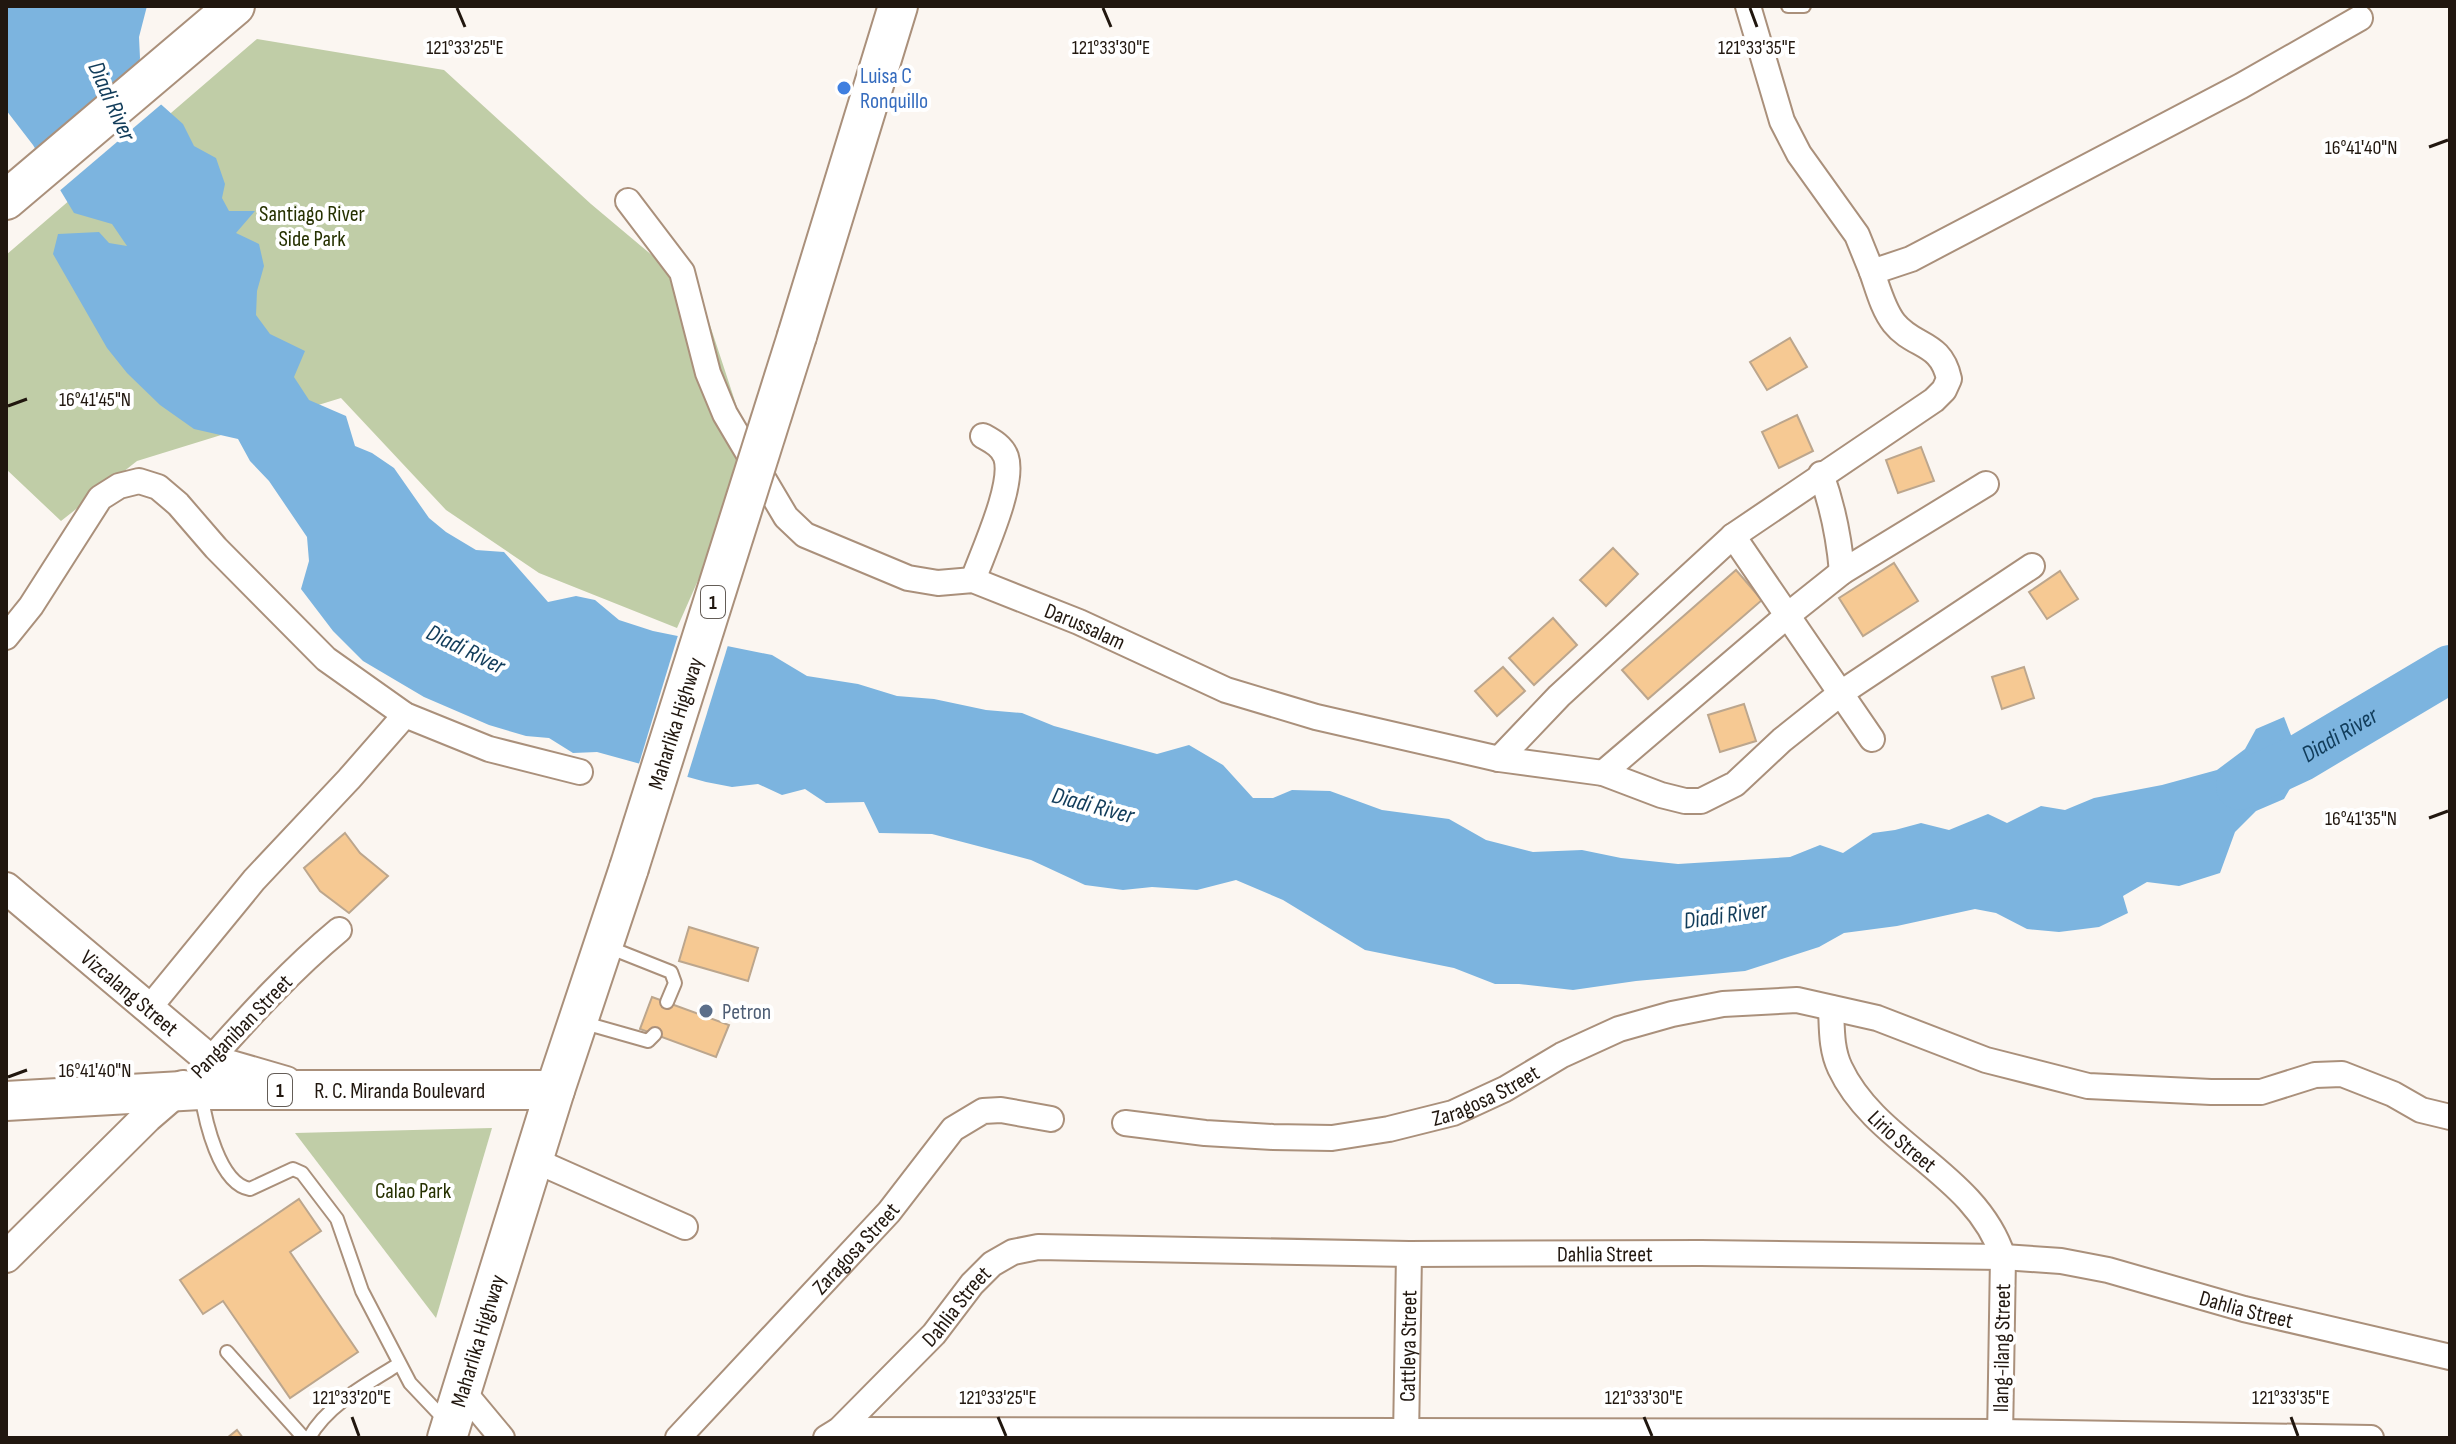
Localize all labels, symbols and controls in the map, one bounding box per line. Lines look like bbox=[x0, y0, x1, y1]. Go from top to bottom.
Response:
text: 121°33'25"E bbox=[426, 36, 504, 60]
text: 121°33'30"E bbox=[1072, 36, 1150, 60]
text: 121°33'35"E bbox=[1718, 36, 1796, 60]
water label: Diadi River bbox=[81, 57, 142, 147]
place label: Luisa C Ronquillo bbox=[860, 63, 928, 115]
marker: Luisa C Ronquillo bbox=[835, 79, 853, 97]
text: 16°41'40"N bbox=[2325, 136, 2397, 160]
park label: Santiago River Side Park bbox=[259, 201, 365, 253]
text: 16°41'45"N bbox=[59, 388, 131, 412]
road number: 1 bbox=[701, 586, 725, 618]
street label: Darussalam bbox=[1040, 598, 1129, 656]
water label: Diadi River bbox=[422, 618, 511, 681]
street label: Maharlika Highway bbox=[643, 654, 710, 793]
water label: Diadi River bbox=[2296, 701, 2384, 769]
water label: Diadi River bbox=[1049, 781, 1138, 831]
text: 16°41'35"N bbox=[2325, 807, 2397, 831]
water label: Diadi River bbox=[1682, 895, 1770, 936]
street label: Vizcalang Street bbox=[75, 945, 183, 1043]
street label: Panganiban Street bbox=[186, 969, 299, 1085]
place label: Petron bbox=[722, 999, 771, 1026]
marker: Petron bbox=[697, 1002, 715, 1020]
text: 16°41'40"N bbox=[59, 1059, 131, 1083]
street label: Zaragosa Street bbox=[1429, 1059, 1545, 1133]
road number: 1 bbox=[268, 1074, 292, 1106]
street label: R. C. Miranda Boulevard bbox=[314, 1078, 485, 1105]
street label: Lirio Street bbox=[1862, 1105, 1942, 1179]
park label: Calao Park bbox=[375, 1178, 452, 1205]
street label: Zaragosa Street bbox=[807, 1198, 906, 1301]
street label: Dahlia Street bbox=[1557, 1241, 1653, 1268]
street label: Dahlia Street bbox=[917, 1261, 997, 1353]
street label: Maharlika Highway bbox=[445, 1271, 512, 1411]
street label: Ilang-ilang Street bbox=[1988, 1283, 2017, 1413]
street label: Dahlia Street bbox=[2196, 1285, 2296, 1335]
street label: Cattleya Street bbox=[1395, 1290, 1423, 1402]
text: 121°33'20"E bbox=[313, 1386, 391, 1410]
text: 121°33'25"E bbox=[959, 1386, 1037, 1410]
text: 121°33'30"E bbox=[1605, 1386, 1683, 1410]
text: 121°33'35"E bbox=[2252, 1386, 2330, 1410]

